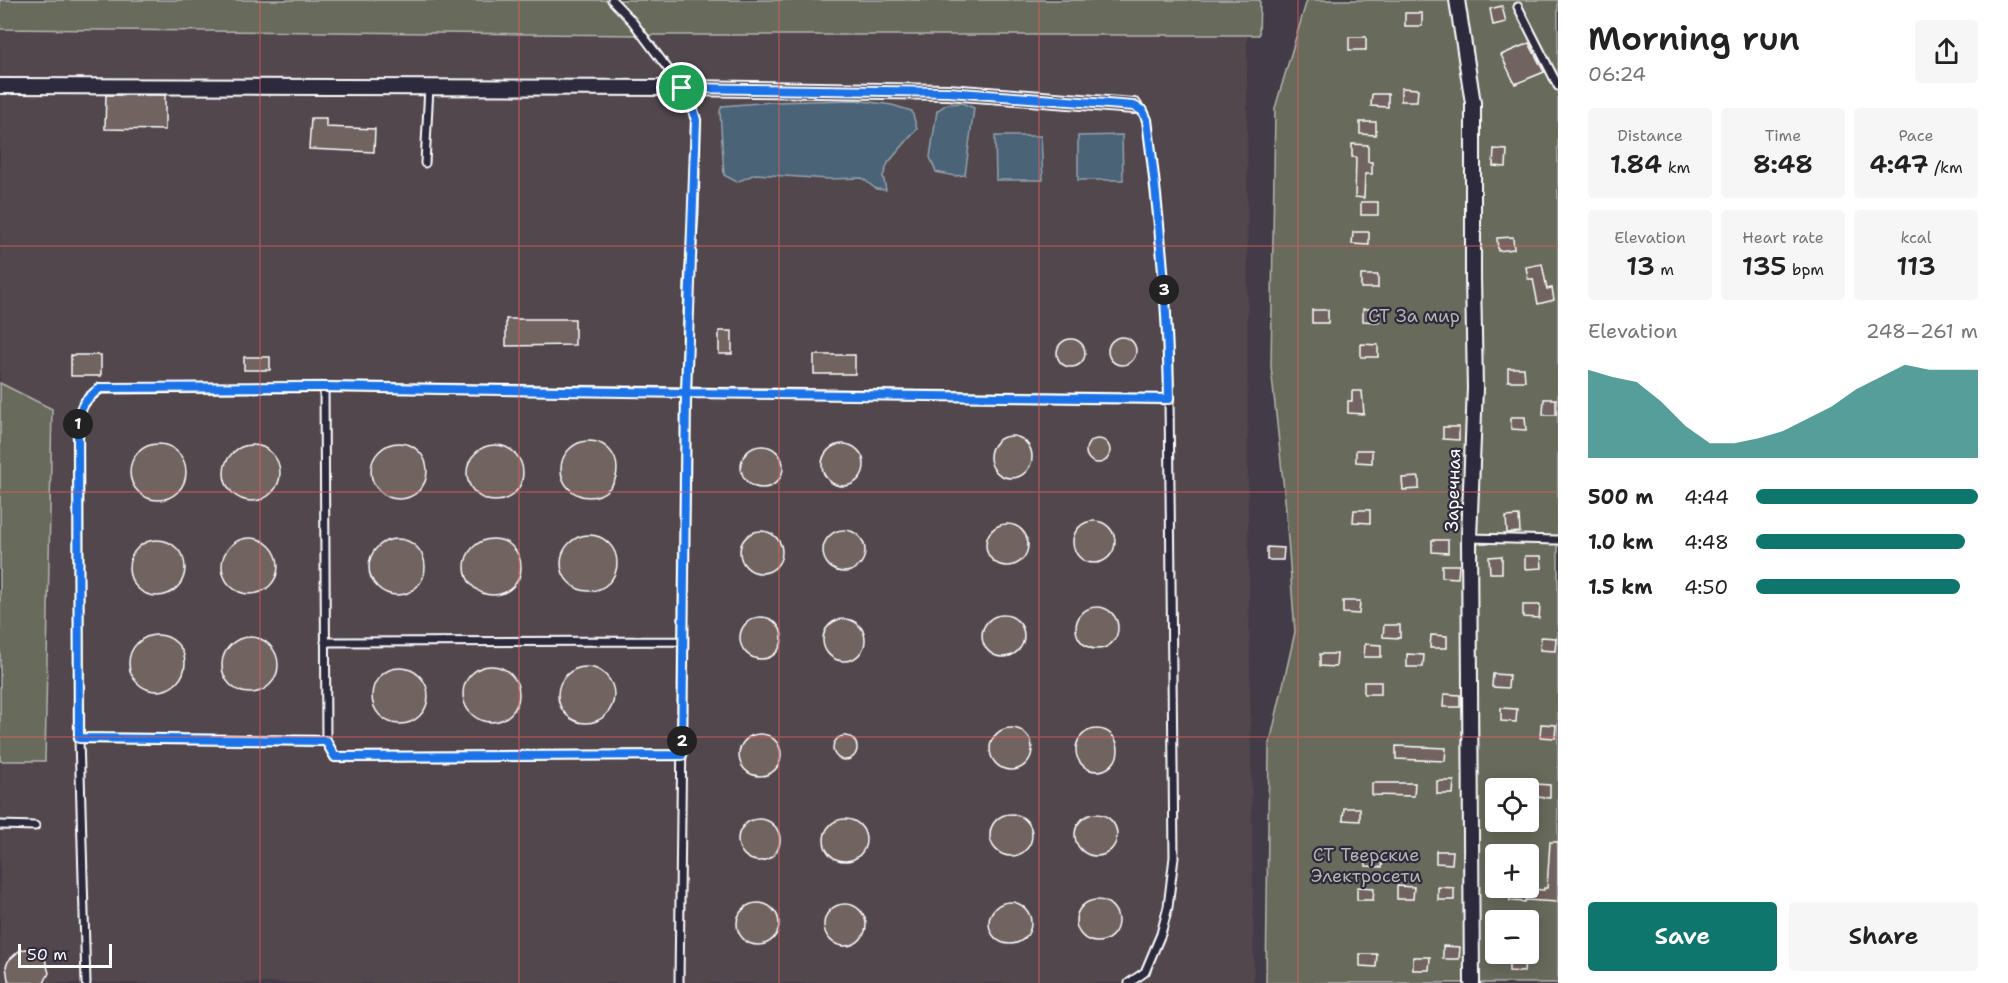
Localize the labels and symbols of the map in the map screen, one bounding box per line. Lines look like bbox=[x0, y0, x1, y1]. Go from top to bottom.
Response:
pin bbox=[656, 62, 707, 113]
pin: 3 bbox=[1149, 275, 1179, 305]
park label: СТ За мир bbox=[1368, 304, 1460, 328]
pin: 1 bbox=[63, 409, 93, 439]
street label: Заречная bbox=[1440, 448, 1466, 532]
pin: 2 bbox=[667, 726, 697, 756]
park label: СТ Тверские Электросети bbox=[1311, 843, 1421, 888]
scale bar bbox=[18, 941, 112, 968]

